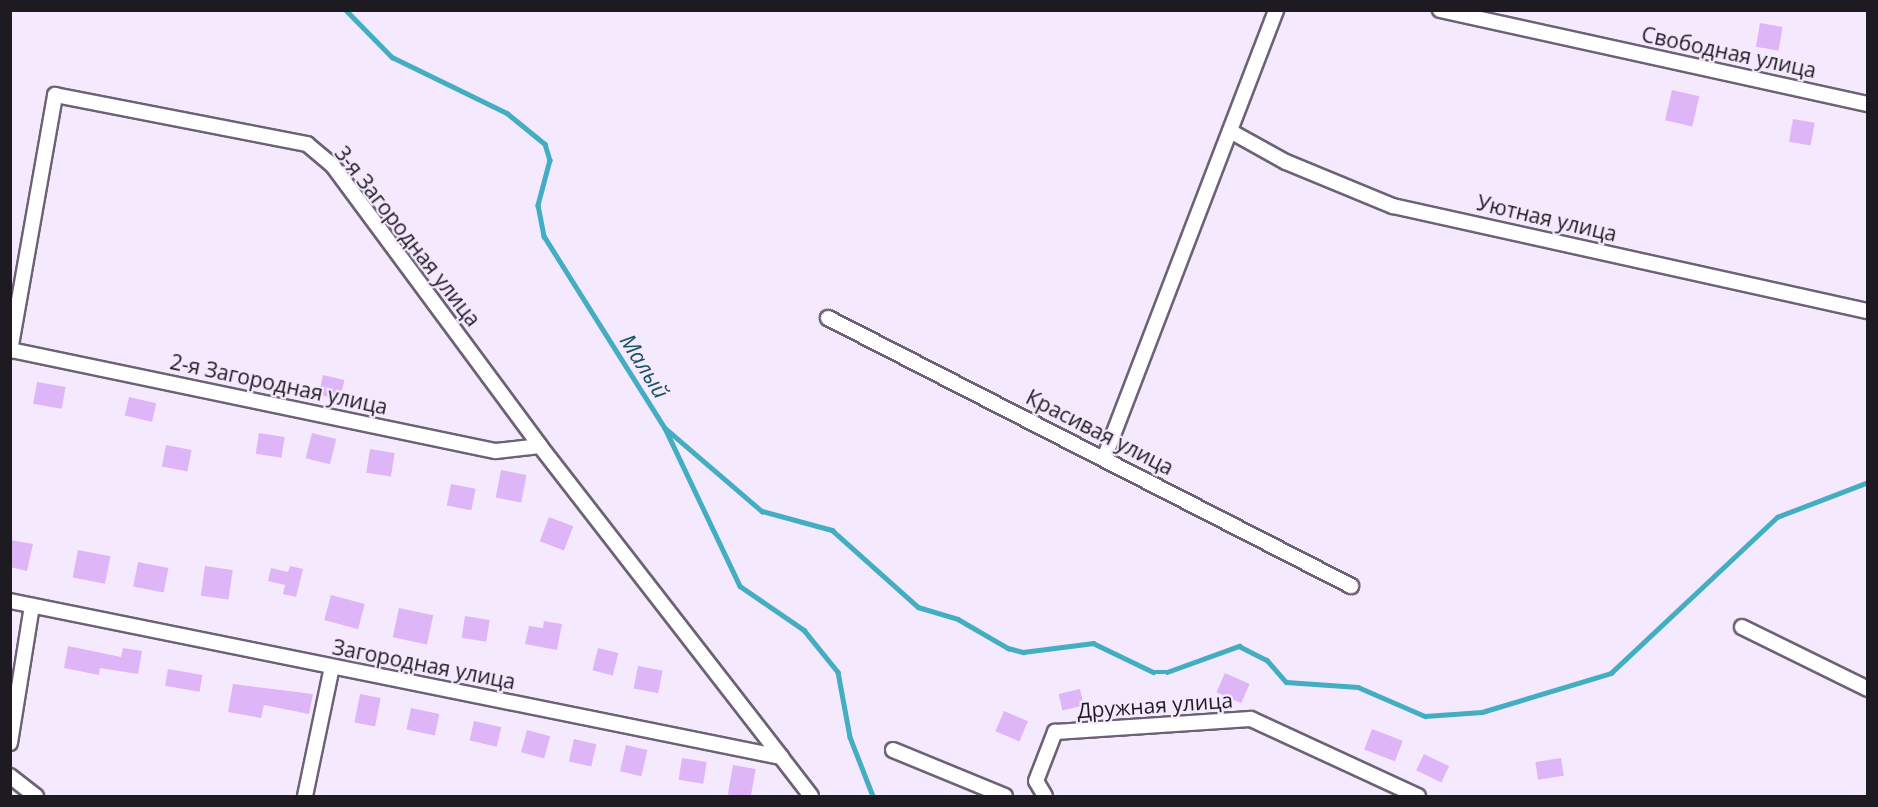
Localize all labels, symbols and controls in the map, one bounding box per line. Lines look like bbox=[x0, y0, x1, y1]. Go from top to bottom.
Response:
street label: Свободная улица bbox=[1639, 21, 1819, 83]
street label: 3-я Загородная улица bbox=[330, 141, 486, 331]
street label: Уютная улица bbox=[1474, 190, 1620, 246]
water label: Малый bbox=[615, 329, 675, 403]
street label: 2-я Загородная улица bbox=[168, 349, 390, 419]
street label: Красивая улица bbox=[1022, 384, 1178, 480]
street label: Загородная улица bbox=[330, 634, 518, 694]
street label: Дружная улица bbox=[1076, 687, 1234, 723]

